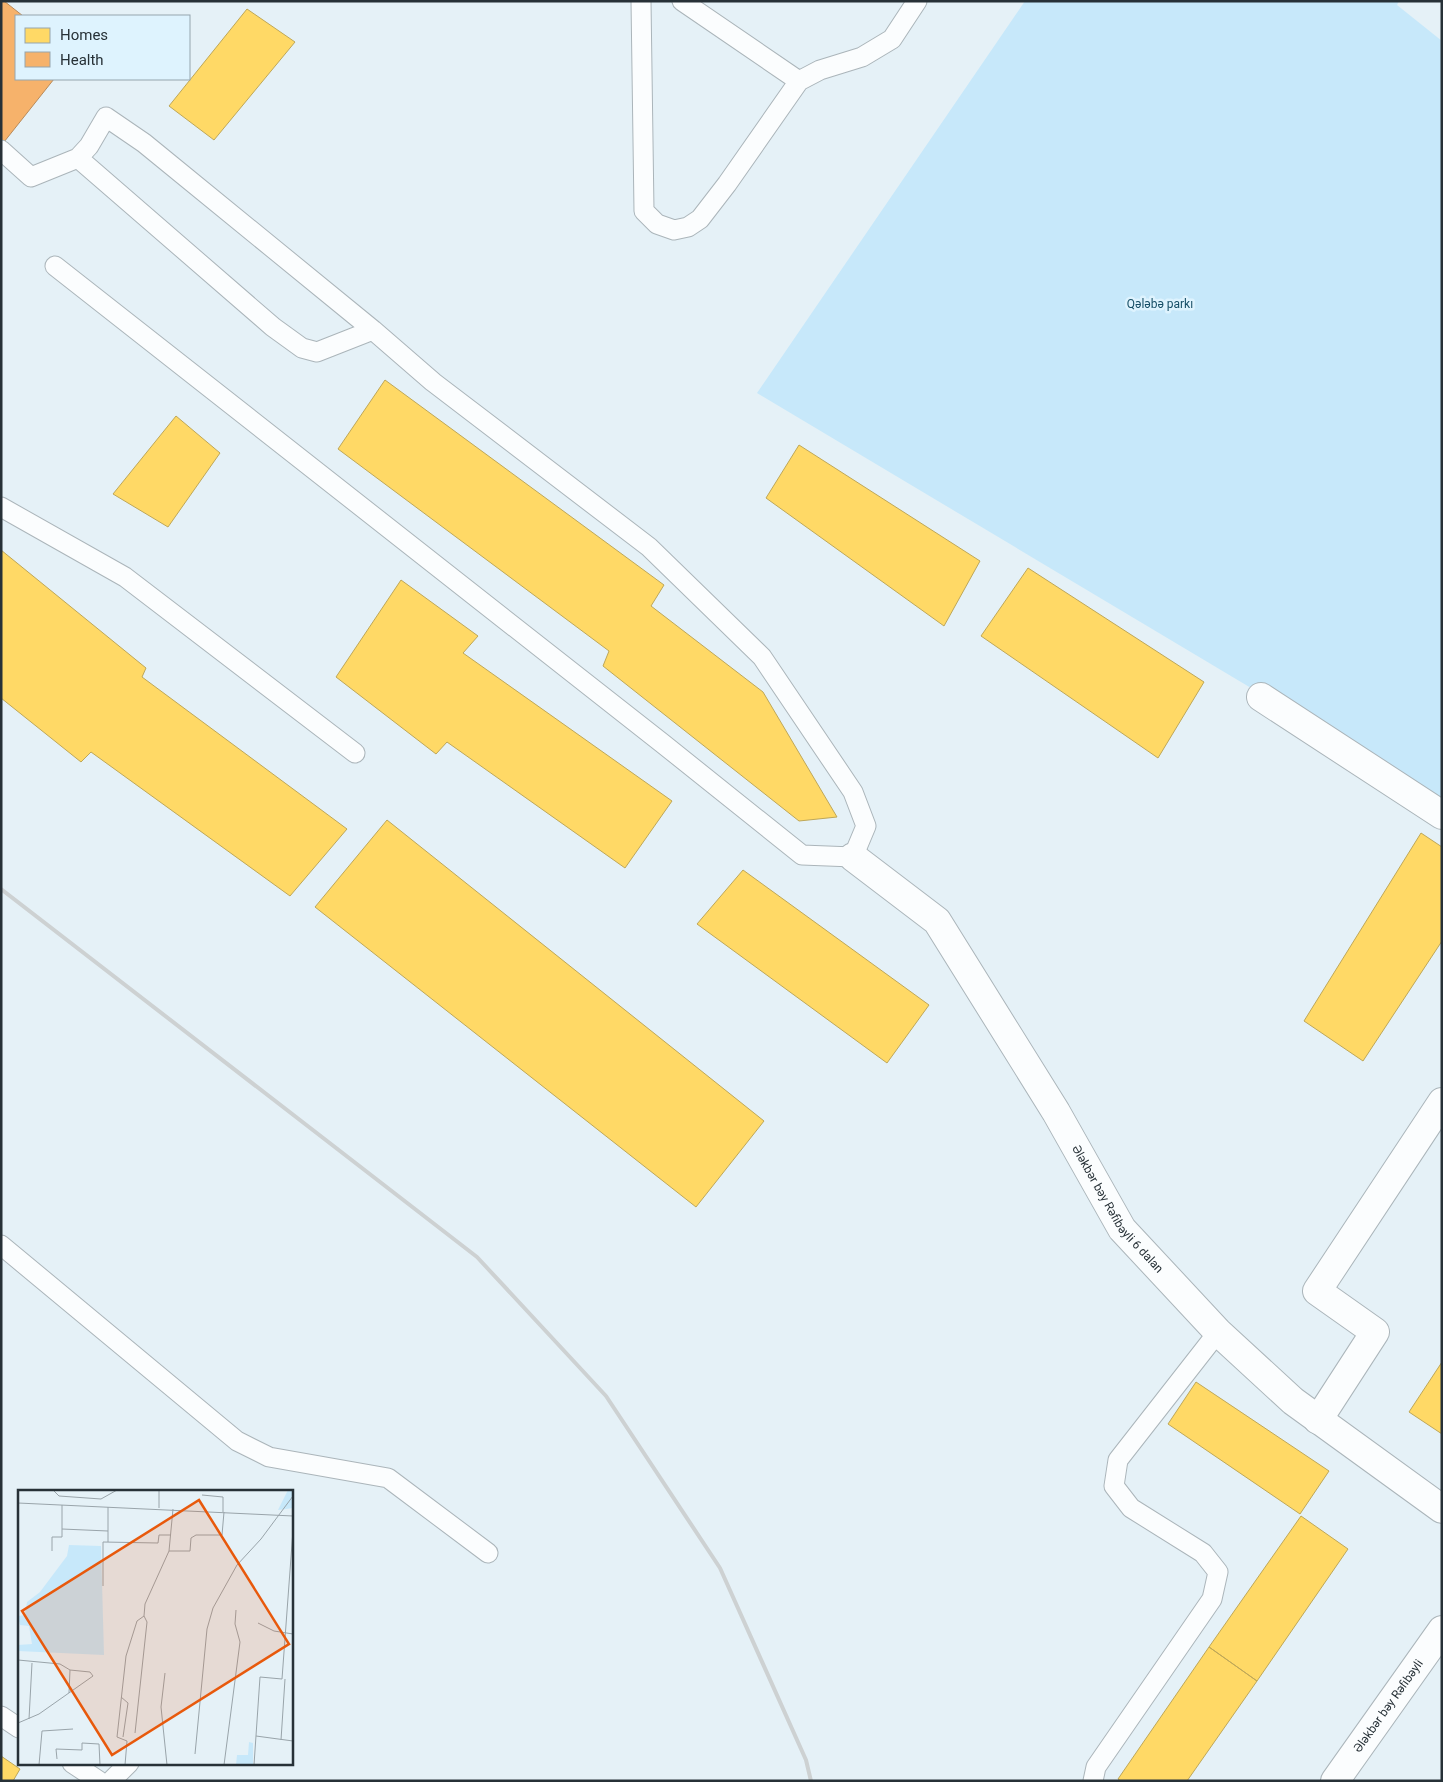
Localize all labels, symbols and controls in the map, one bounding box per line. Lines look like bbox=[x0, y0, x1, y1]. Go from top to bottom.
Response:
legend bbox=[15, 15, 190, 80]
text: Homes bbox=[60, 26, 108, 44]
text: Health bbox=[60, 51, 104, 69]
park label: Qələbə parkı bbox=[1127, 297, 1193, 311]
street label: Ələkbər bəy Rəfibəyli 6 dalan bbox=[1069, 1143, 1166, 1276]
inset map bbox=[18, 1490, 292, 1764]
street label: Ələkbər bəy Rəfibəyli bbox=[1351, 1657, 1426, 1755]

